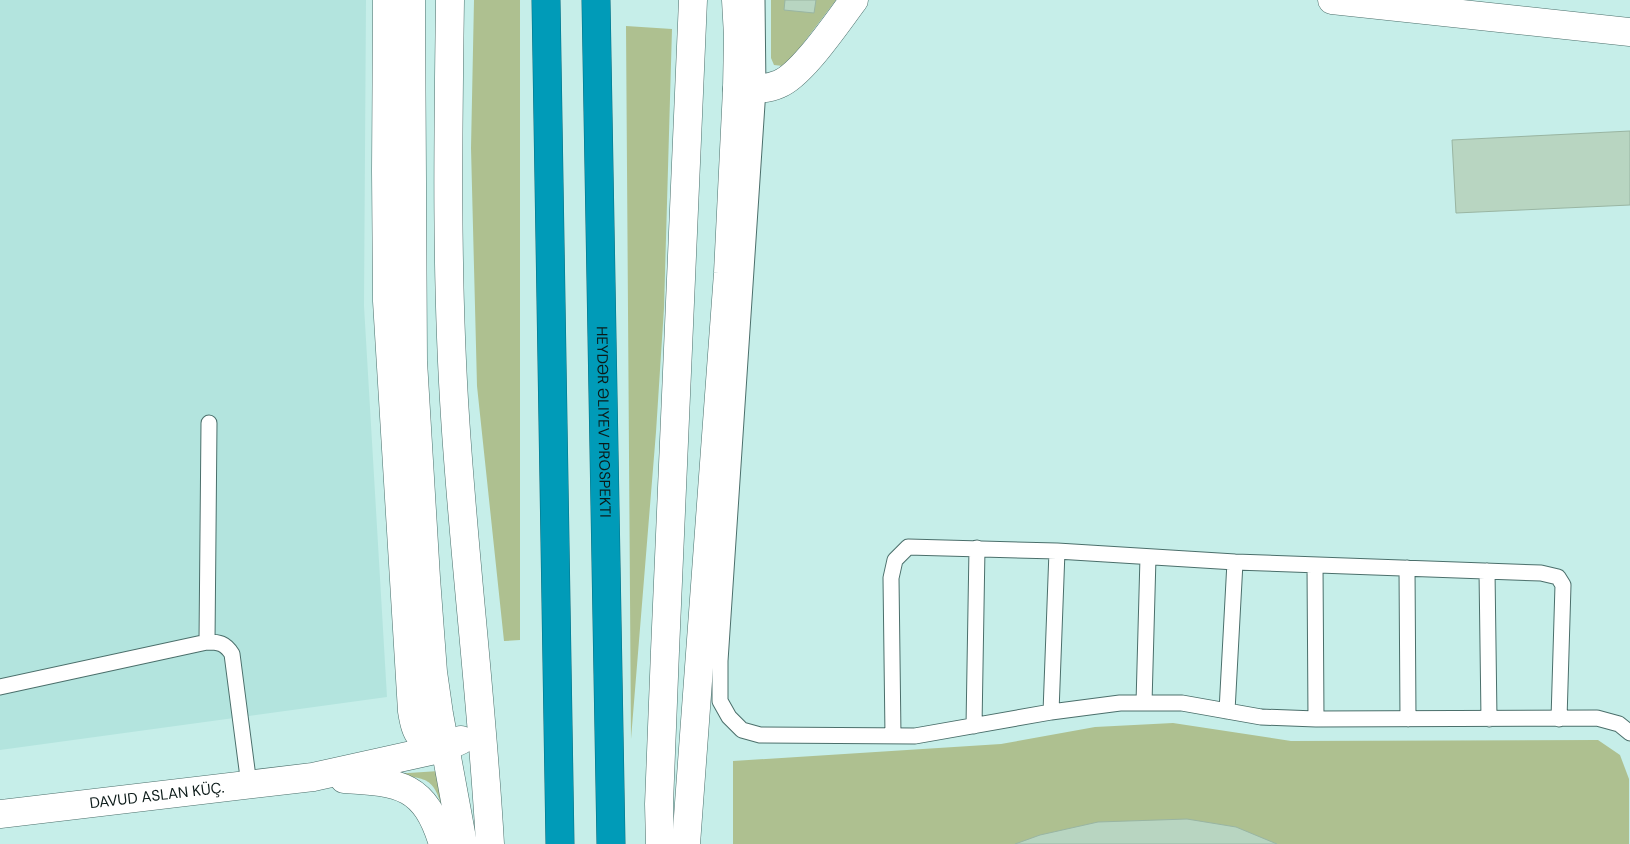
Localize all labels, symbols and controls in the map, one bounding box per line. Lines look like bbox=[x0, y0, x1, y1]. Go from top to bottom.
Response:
street label: HEYDƏR ƏLIYEV PROSPEKTI bbox=[592, 326, 615, 518]
street label: DAVUD ASLAN KÜÇ. bbox=[88, 778, 225, 813]

